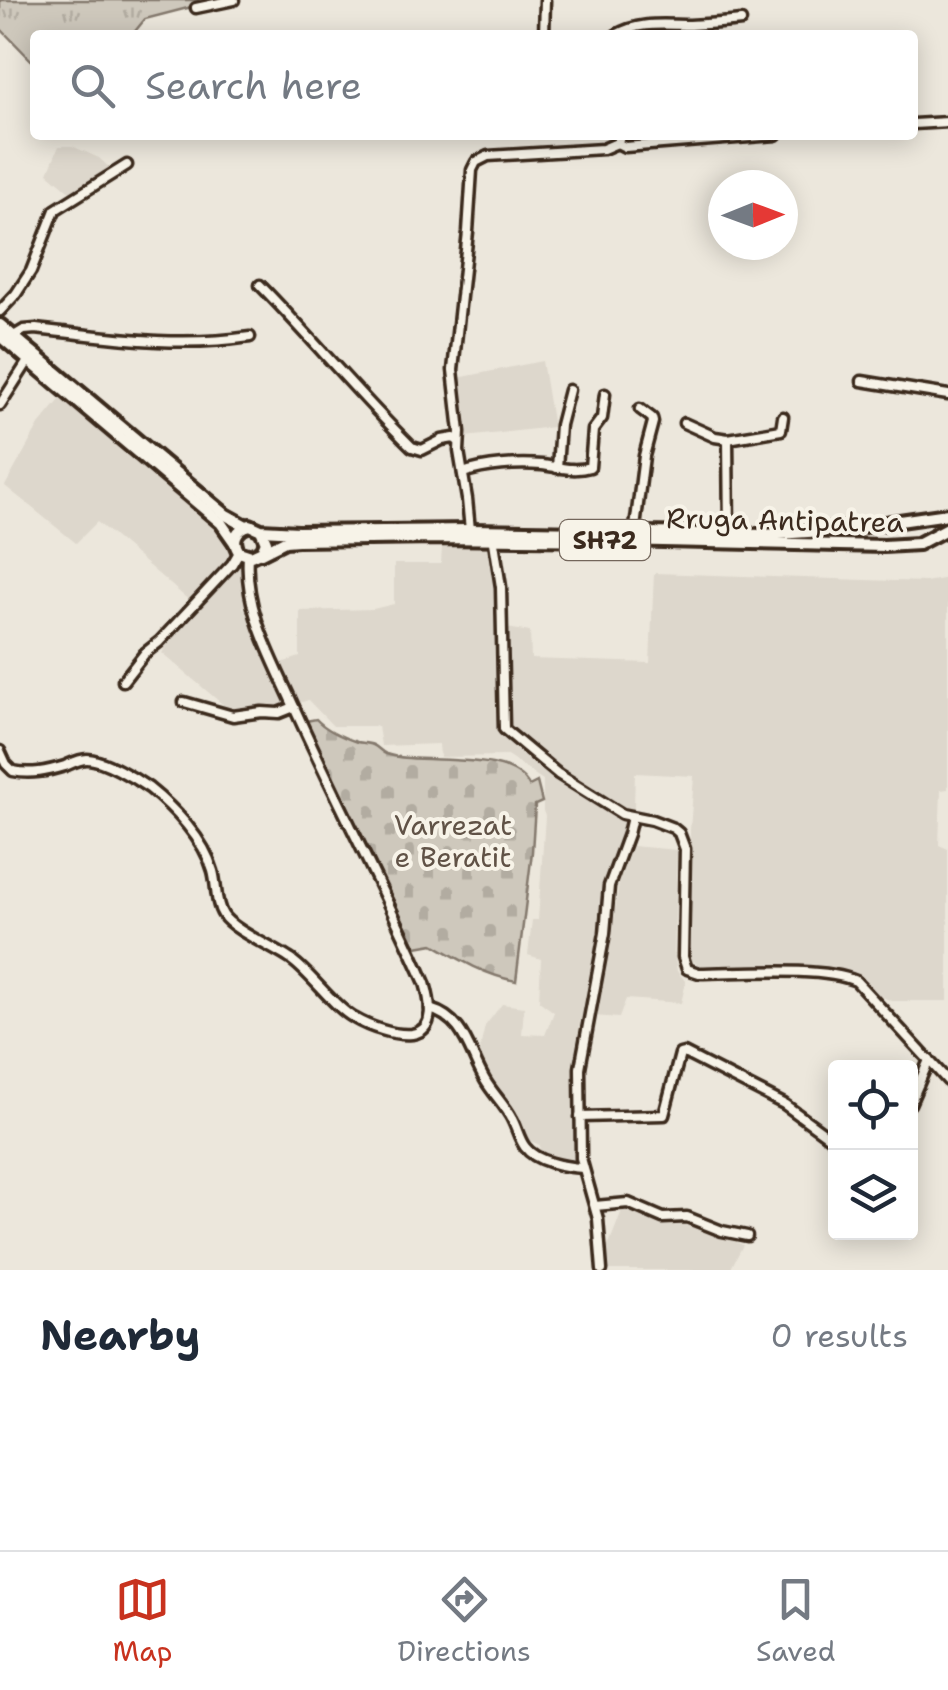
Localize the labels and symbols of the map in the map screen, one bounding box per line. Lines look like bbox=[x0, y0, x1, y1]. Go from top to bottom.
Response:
north arrow bbox=[708, 170, 798, 260]
street label: Rruga Antipatrea bbox=[666, 499, 904, 541]
road number: SH72 bbox=[560, 520, 650, 560]
park label: Varrezat e Beratit bbox=[394, 806, 512, 876]

